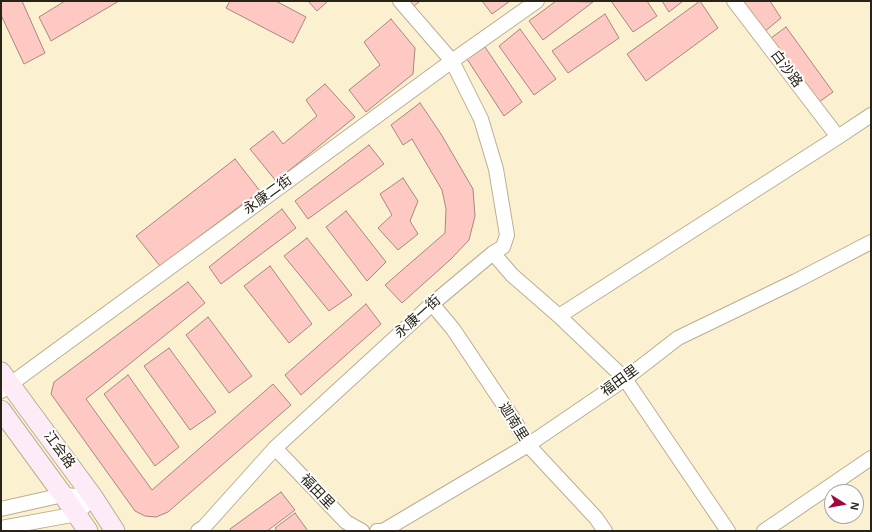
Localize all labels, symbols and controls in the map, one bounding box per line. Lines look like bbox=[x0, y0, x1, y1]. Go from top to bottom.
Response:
street label: 白沙路 bbox=[767, 47, 805, 91]
street label: 永康二街 bbox=[240, 172, 296, 218]
street label: 永康一街 bbox=[392, 292, 444, 342]
street label: 福田里 bbox=[598, 362, 642, 400]
street label: 迦南里 bbox=[495, 400, 531, 444]
street label: 江会路 bbox=[40, 428, 78, 472]
street label: 福田里 bbox=[296, 471, 338, 513]
north arrow bbox=[824, 484, 864, 524]
text: N bbox=[848, 501, 861, 511]

